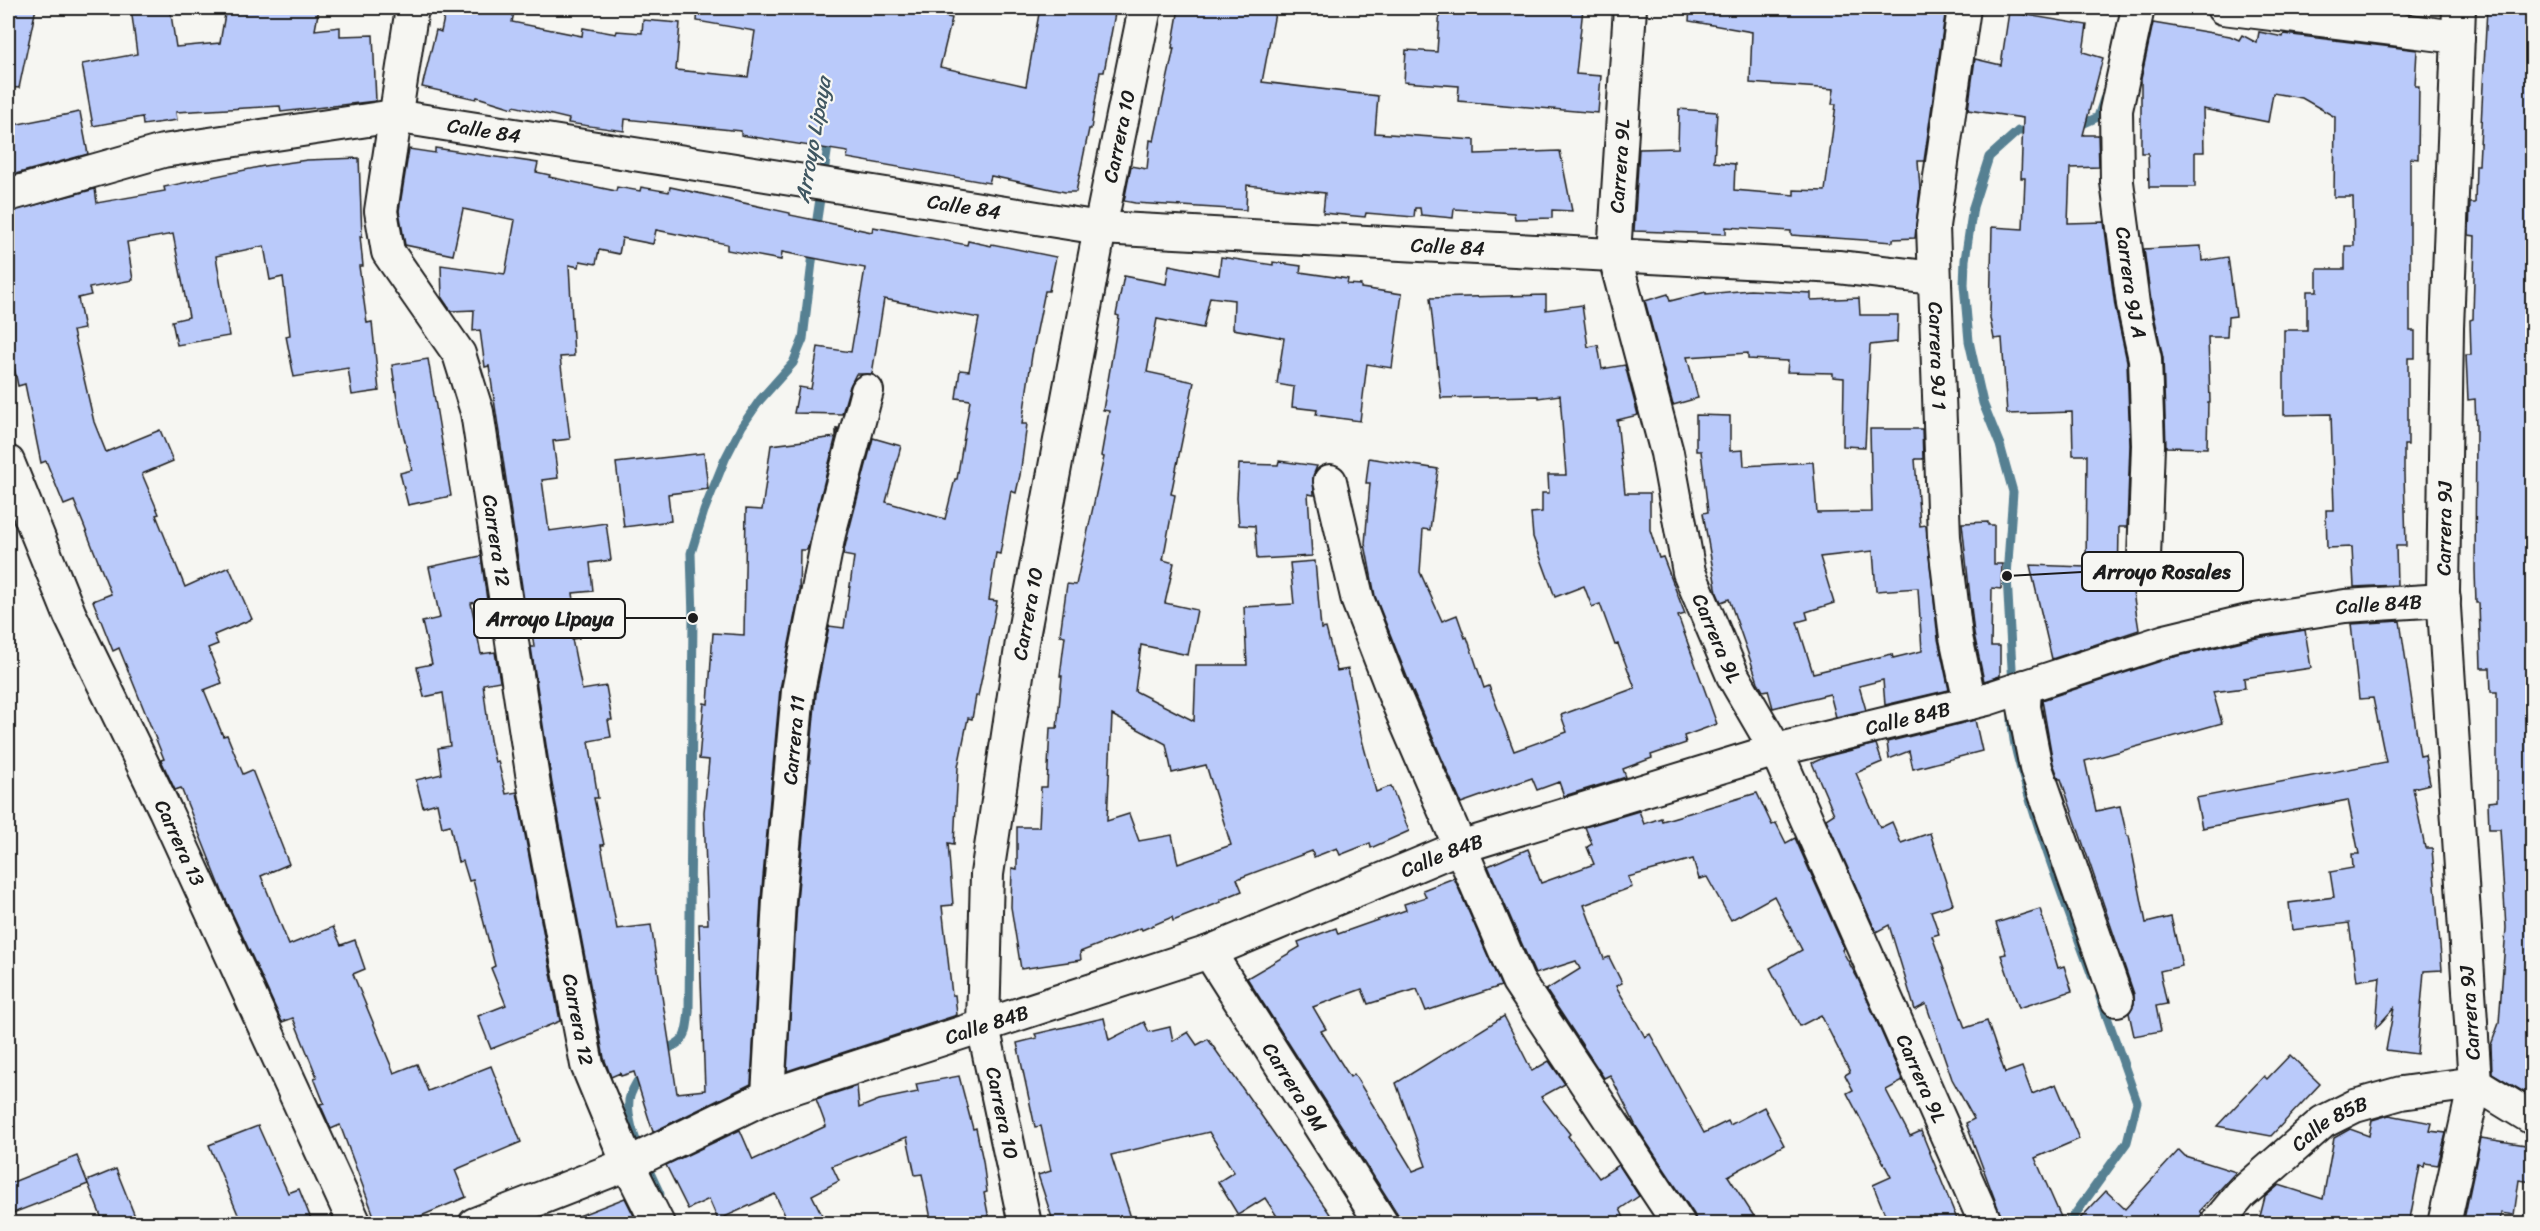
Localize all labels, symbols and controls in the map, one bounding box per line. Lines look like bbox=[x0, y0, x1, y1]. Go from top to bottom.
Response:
water label: Arroyo Lipaya bbox=[783, 72, 843, 207]
street label: Carrera 10 bbox=[1092, 87, 1145, 186]
street label: Calle 84 bbox=[445, 107, 523, 153]
street label: Carrera 9L bbox=[1599, 117, 1641, 214]
street label: Calle 84 bbox=[925, 183, 1003, 230]
street label: Carrera 9J A bbox=[2106, 225, 2158, 342]
street label: Calle 84 bbox=[1410, 227, 1486, 266]
street label: Carrera 9J 1 bbox=[1918, 301, 1957, 410]
street label: Carrera 9J bbox=[2426, 480, 2462, 576]
street label: Carrera 12 bbox=[472, 492, 521, 590]
callout: Arroyo Rosales bbox=[2082, 552, 2243, 591]
text: Arroyo Rosales bbox=[2092, 553, 2231, 591]
street label: Carrera 10 bbox=[1002, 564, 1053, 662]
street label: Calle 84B bbox=[2333, 584, 2423, 625]
street label: Carrera 9L bbox=[1682, 588, 1751, 690]
callout: Arroyo Lipaya bbox=[474, 599, 625, 638]
text: Arroyo Lipaya bbox=[485, 600, 615, 638]
street label: Calle 84B bbox=[1861, 691, 1954, 745]
street label: Carrera 11 bbox=[772, 694, 815, 786]
street label: Carrera 13 bbox=[145, 793, 215, 892]
street label: Calle 84B bbox=[1395, 823, 1488, 888]
street label: Carrera 9J bbox=[2449, 964, 2491, 1061]
street label: Carrera 12 bbox=[553, 971, 604, 1069]
street label: Calle 84B bbox=[940, 994, 1034, 1055]
street label: Carrera 9L bbox=[1886, 1028, 1957, 1129]
street label: Carrera 9M bbox=[1253, 1035, 1337, 1140]
street label: Carrera 10 bbox=[975, 1063, 1029, 1163]
street label: Calle 85B bbox=[2283, 1086, 2372, 1160]

